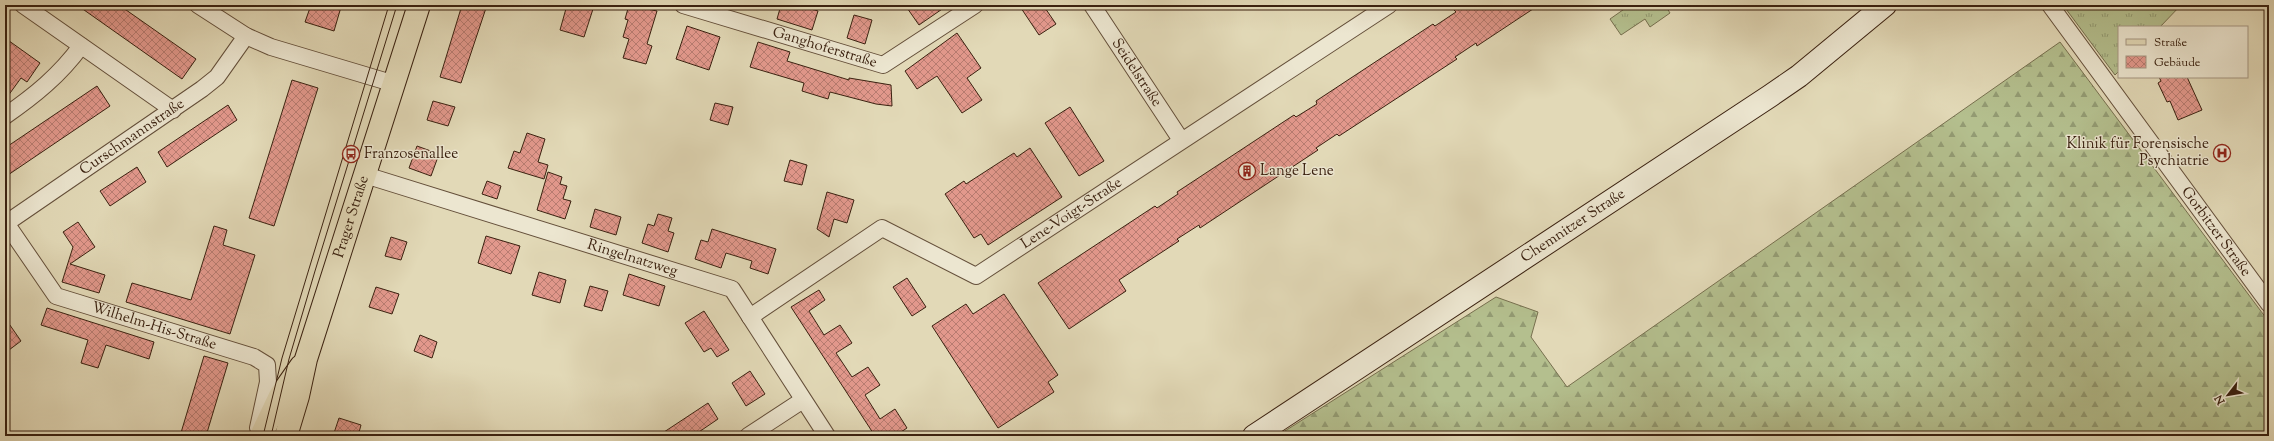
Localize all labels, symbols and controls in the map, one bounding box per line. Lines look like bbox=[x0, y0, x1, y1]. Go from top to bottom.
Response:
street label: Ganghoferstraße bbox=[770, 22, 880, 73]
legend bbox=[2118, 26, 2248, 78]
street label: Seidelstraße bbox=[1106, 34, 1167, 111]
text: Straße bbox=[2154, 34, 2188, 52]
text: Gebäude bbox=[2154, 54, 2201, 72]
street label: Curschmannstraße bbox=[75, 93, 189, 180]
place label: Klinik für Forensische Psychiatrie bbox=[2066, 134, 2209, 172]
hospital icon: Klinik für Forensische Psychiatrie bbox=[2212, 143, 2232, 163]
bus stop icon: Franzosenallee bbox=[341, 144, 361, 164]
place label: Franzosenallee bbox=[364, 144, 458, 165]
building icon: Lange Lene bbox=[1237, 161, 1257, 181]
place label: Lange Lene bbox=[1260, 161, 1334, 182]
street label: Lene-Voigt-Straße bbox=[1017, 172, 1126, 254]
street label: Prager Straße bbox=[328, 173, 374, 261]
street label: Gorbitzer Straße bbox=[2176, 182, 2256, 281]
street label: Chemnitzer Straße bbox=[1516, 184, 1629, 268]
street label: Ringelnatzweg bbox=[585, 234, 680, 282]
street label: Wilhelm-His-Straße bbox=[89, 297, 219, 355]
north arrow bbox=[2208, 375, 2248, 415]
text: N bbox=[2211, 392, 2230, 408]

